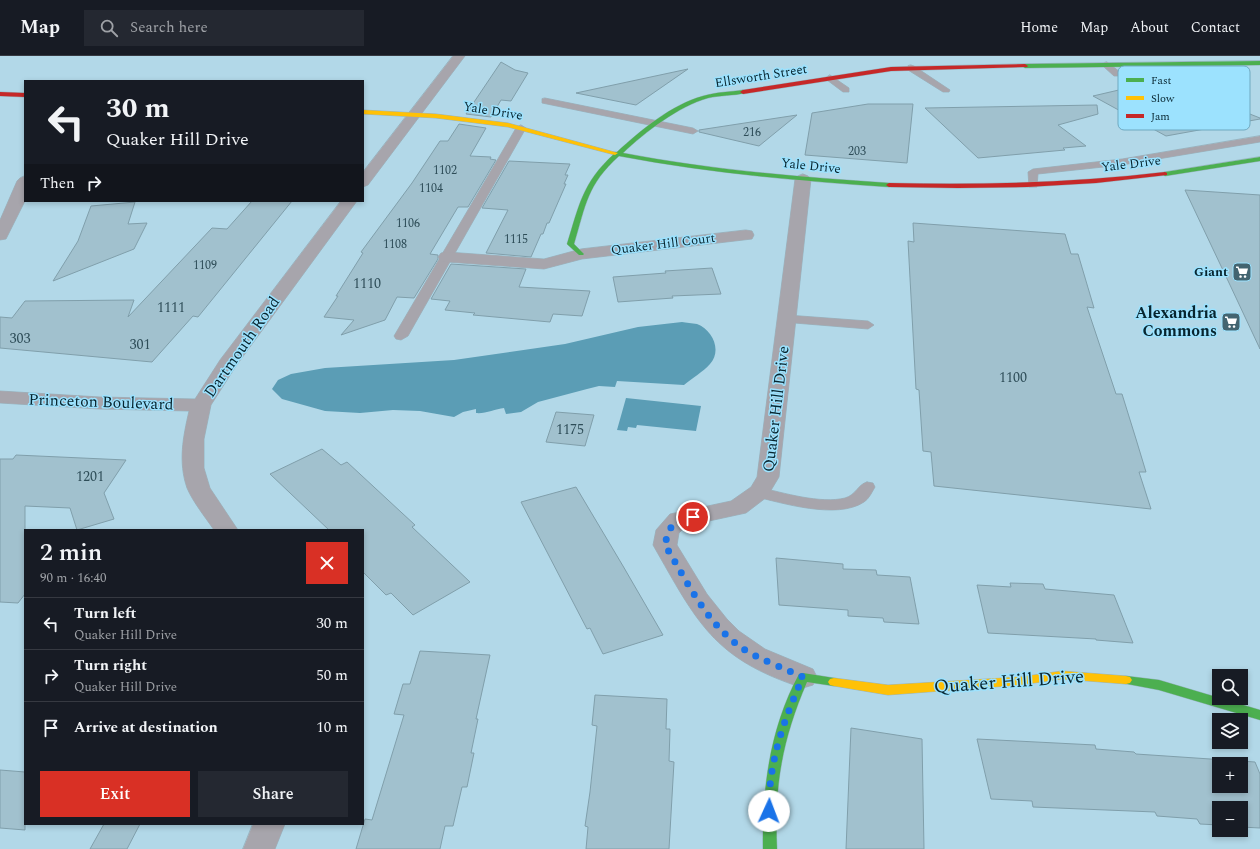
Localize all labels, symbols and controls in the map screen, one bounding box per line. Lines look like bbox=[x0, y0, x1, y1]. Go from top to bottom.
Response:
search box bbox=[84, 10, 364, 46]
text: Map bbox=[20, 13, 60, 42]
text: Search here bbox=[130, 16, 208, 39]
icon: search bbox=[98, 17, 120, 39]
text: Home bbox=[1020, 17, 1058, 38]
text: Map bbox=[1080, 17, 1108, 38]
text: About bbox=[1130, 17, 1169, 38]
text: Contact bbox=[1191, 17, 1240, 38]
street label: Ellsworth Street bbox=[713, 59, 809, 93]
legend bbox=[1118, 66, 1250, 130]
text: Fast bbox=[1151, 72, 1172, 89]
text: 30 m bbox=[106, 87, 170, 130]
text: Slow bbox=[1151, 90, 1175, 107]
icon: left bbox=[40, 96, 92, 148]
street label: Yale Drive bbox=[462, 96, 524, 126]
text: Jam bbox=[1151, 108, 1170, 125]
house number: 216 bbox=[743, 123, 761, 142]
text: Quaker Hill Drive bbox=[106, 126, 249, 153]
house number: 203 bbox=[848, 142, 866, 161]
street label: Yale Drive bbox=[1100, 150, 1162, 178]
street label: Yale Drive bbox=[780, 153, 842, 179]
house number: 1102 bbox=[433, 161, 457, 180]
text: Then bbox=[40, 172, 75, 195]
icon: right bbox=[83, 172, 105, 194]
house number: 1104 bbox=[419, 179, 443, 198]
house number: 1106 bbox=[396, 214, 420, 233]
street label: Quaker Hill Court bbox=[610, 228, 717, 260]
house number: 1115 bbox=[504, 230, 528, 249]
house number: 1108 bbox=[383, 235, 407, 254]
house number: 1109 bbox=[193, 256, 217, 275]
supermarket icon: Giant bbox=[1231, 261, 1253, 283]
place label: Giant bbox=[1194, 262, 1228, 282]
house number: 1110 bbox=[353, 273, 381, 294]
street label: Dartmouth Road bbox=[198, 291, 286, 403]
house number: 1111 bbox=[157, 297, 185, 318]
place label: Alexandria Commons bbox=[1135, 301, 1218, 343]
supermarket icon: Alexandria Commons bbox=[1220, 311, 1242, 333]
house number: 303 bbox=[10, 328, 31, 349]
house number: 301 bbox=[130, 334, 151, 355]
street label: Quaker Hill Drive bbox=[756, 345, 796, 473]
house number: 1100 bbox=[999, 367, 1027, 388]
street label: Princeton Boulevard bbox=[28, 387, 174, 417]
house number: 1175 bbox=[556, 419, 584, 440]
house number: 1201 bbox=[76, 466, 104, 487]
pin bbox=[676, 500, 710, 534]
icon: arrive bbox=[682, 506, 704, 528]
text: 2 min bbox=[40, 535, 102, 571]
button: close bbox=[306, 542, 348, 584]
text: 90 m · 16:40 bbox=[40, 568, 106, 588]
text: Turn left bbox=[74, 602, 136, 625]
text: 30 m bbox=[316, 612, 348, 635]
icon: left bbox=[40, 613, 62, 635]
text: Quaker Hill Drive bbox=[74, 625, 177, 645]
text: Turn right bbox=[74, 654, 147, 677]
street label: Quaker Hill Drive bbox=[933, 662, 1085, 702]
text: 50 m bbox=[316, 664, 348, 687]
icon: right bbox=[40, 665, 62, 687]
map controls bbox=[1212, 669, 1248, 837]
button: search bbox=[1212, 669, 1248, 705]
text: Quaker Hill Drive bbox=[74, 677, 177, 697]
button: layers bbox=[1212, 713, 1248, 749]
text: Arrive at destination bbox=[74, 716, 218, 739]
text: 10 m bbox=[316, 716, 348, 739]
icon: arrive bbox=[40, 717, 62, 739]
button: + bbox=[1212, 757, 1248, 793]
button: Exit bbox=[40, 771, 190, 817]
button: Share bbox=[198, 771, 348, 817]
position arrow bbox=[748, 790, 790, 832]
button: − bbox=[1212, 801, 1248, 837]

